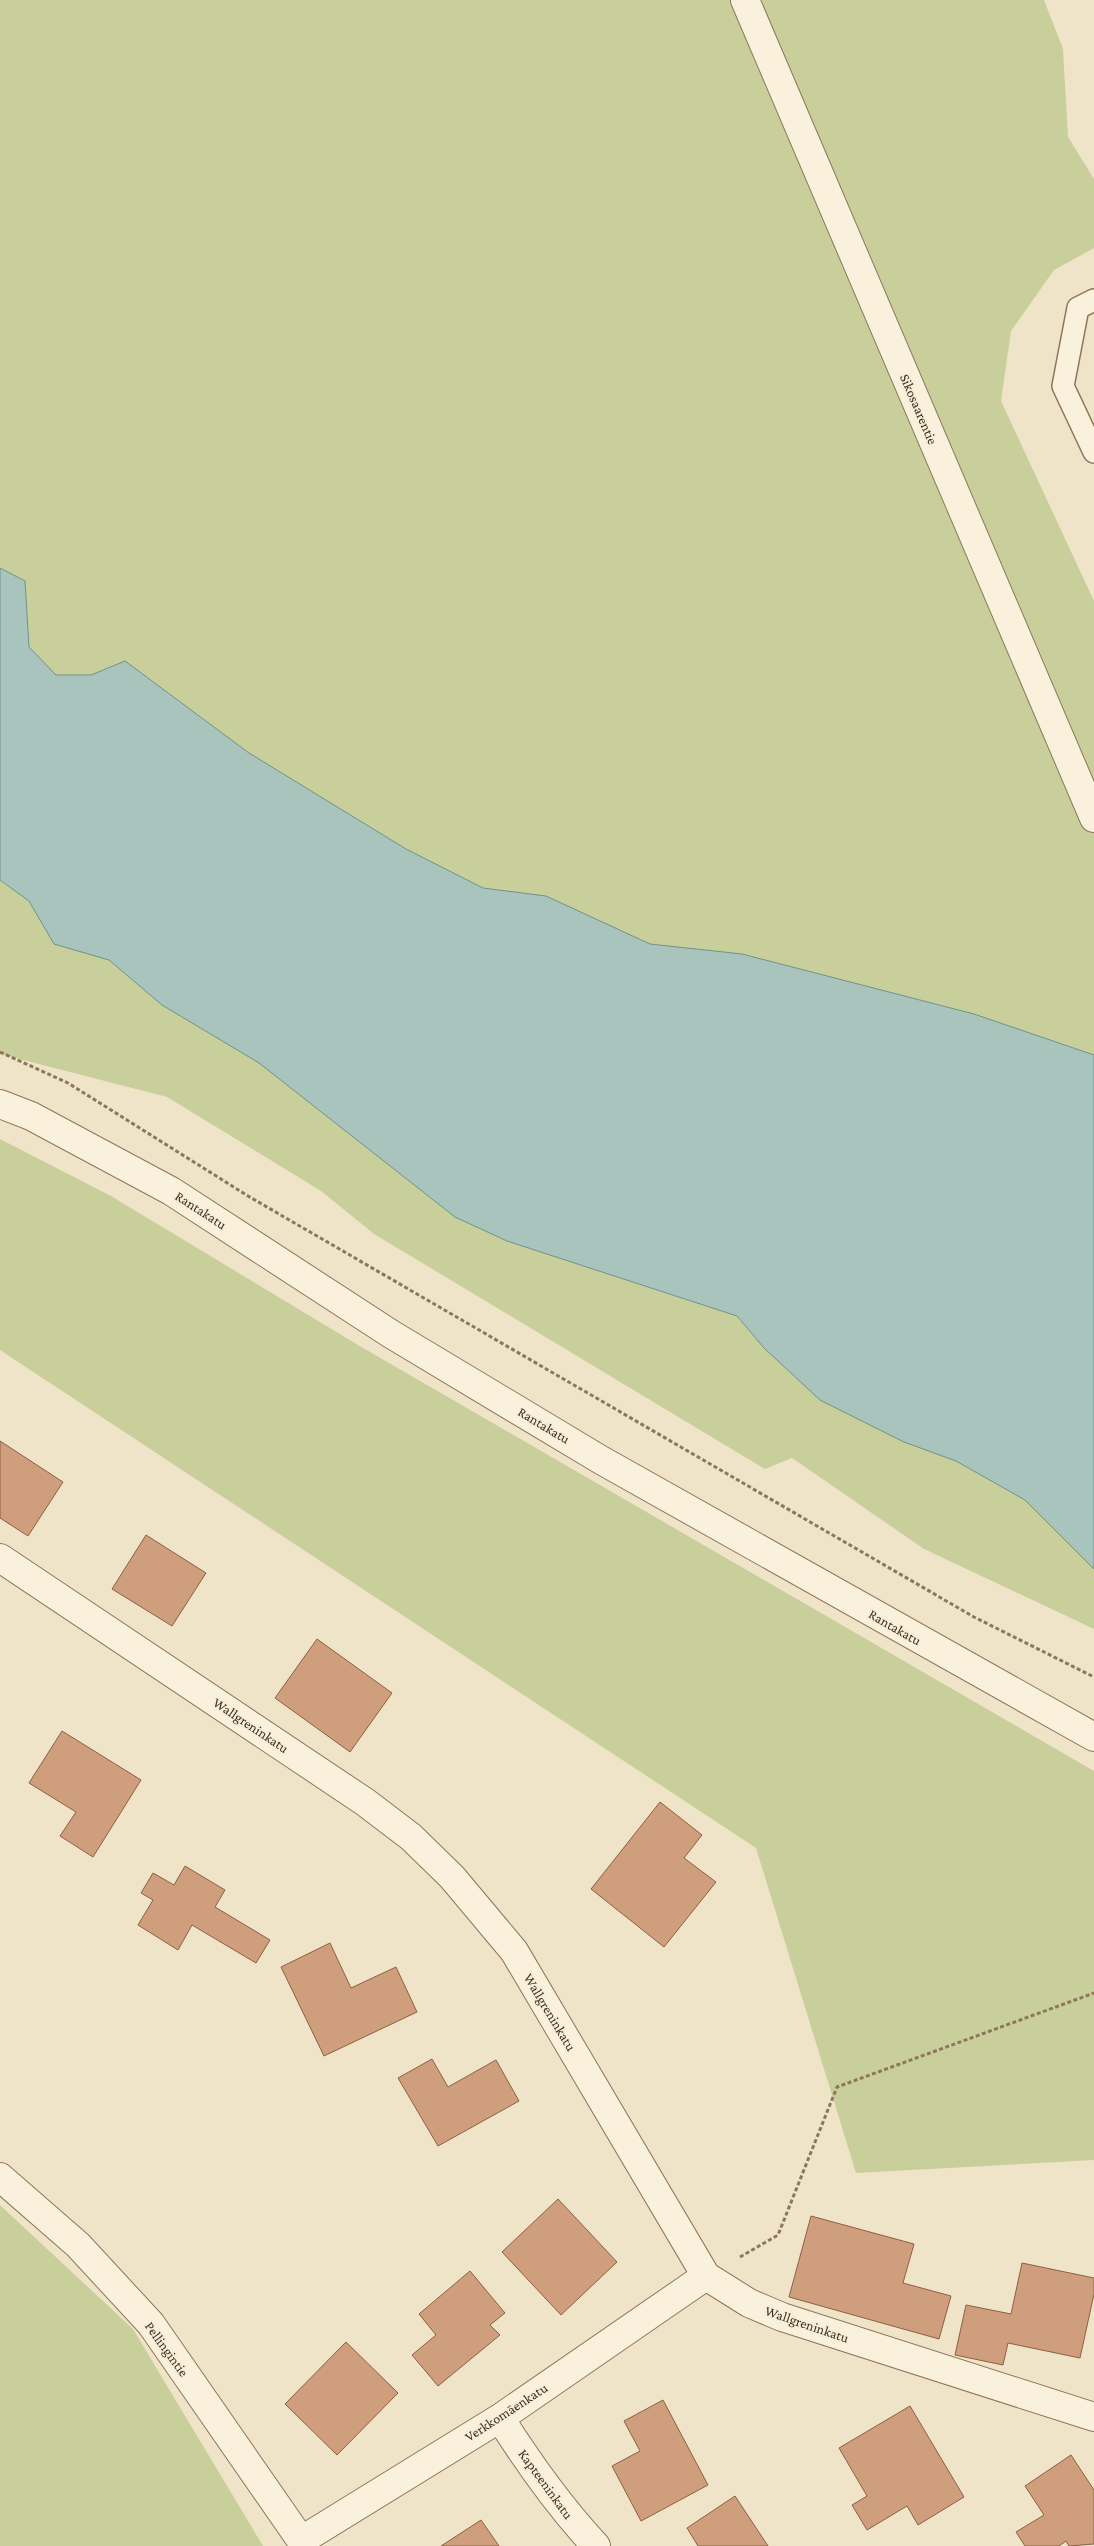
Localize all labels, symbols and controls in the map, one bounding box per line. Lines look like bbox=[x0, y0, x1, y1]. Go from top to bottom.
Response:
street label: Sikosaarentie bbox=[897, 371, 941, 447]
street label: Rantakatu bbox=[172, 1188, 230, 1233]
street label: Rantakatu bbox=[515, 1403, 573, 1447]
street label: Rantakatu bbox=[866, 1606, 925, 1649]
street label: Wallgreninkatu bbox=[210, 1694, 292, 1756]
street label: Wallgreninkatu bbox=[521, 1970, 580, 2054]
street label: Wallgreninkatu bbox=[763, 2302, 852, 2346]
street label: Pellingintie bbox=[142, 2318, 192, 2380]
street label: Verkkomäenkatu bbox=[462, 2379, 551, 2445]
street label: Kapteeninkatu bbox=[515, 2446, 577, 2523]

